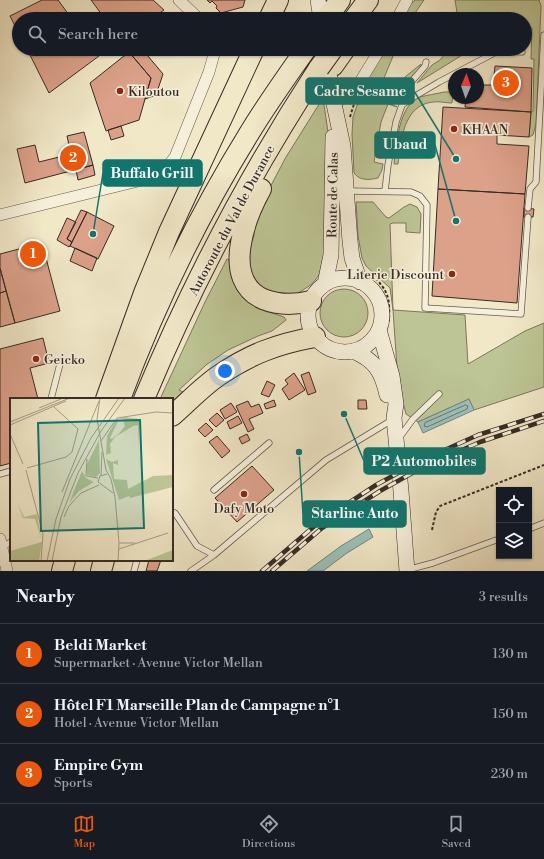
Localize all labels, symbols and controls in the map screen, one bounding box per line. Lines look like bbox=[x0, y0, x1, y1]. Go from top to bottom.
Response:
search box bbox=[12, 12, 532, 56]
icon: search bbox=[26, 23, 48, 45]
text: Search here bbox=[58, 25, 138, 44]
north arrow bbox=[448, 68, 484, 104]
pin: 3 bbox=[493, 68, 519, 98]
callout: Cadre Sesame bbox=[306, 78, 414, 104]
text: Cadre Sesame bbox=[314, 83, 407, 101]
place label: Kiloutou bbox=[128, 84, 180, 100]
marker: Kiloutou bbox=[115, 86, 125, 96]
place label: KHAAN bbox=[462, 122, 509, 138]
marker: KHAAN bbox=[449, 124, 459, 134]
callout: Ubaud bbox=[375, 132, 435, 158]
text: Ubaud bbox=[383, 136, 427, 154]
street label: Autoroute du Val de Durance bbox=[185, 142, 279, 299]
pin: 2 bbox=[60, 143, 86, 173]
street label: Route de Calas bbox=[324, 152, 342, 238]
callout: Buffalo Grill bbox=[103, 160, 202, 186]
text: Buffalo Grill bbox=[110, 165, 194, 183]
pin: 1 bbox=[20, 239, 46, 269]
place label: Literie Discount bbox=[347, 267, 444, 283]
marker: Literie Discount bbox=[447, 269, 457, 279]
place label: Geicko bbox=[44, 352, 85, 368]
marker: Geicko bbox=[31, 354, 41, 364]
your location bbox=[215, 361, 235, 381]
inset map bbox=[10, 398, 173, 561]
callout: P2 Automobiles bbox=[364, 448, 485, 474]
text: P2 Automobiles bbox=[371, 453, 477, 471]
map controls bbox=[496, 487, 532, 559]
button: locate bbox=[496, 487, 532, 523]
marker: Dafy Moto bbox=[239, 489, 249, 499]
place label: Dafy Moto bbox=[214, 501, 274, 517]
callout: Starline Auto bbox=[303, 501, 406, 527]
text: Starline Auto bbox=[311, 505, 399, 523]
button: layers bbox=[496, 523, 532, 559]
text: Nearby bbox=[16, 586, 75, 608]
text: 3 results bbox=[479, 589, 528, 605]
text: Beldi Market bbox=[54, 636, 147, 655]
text: 1 bbox=[26, 646, 32, 662]
text: 130 m bbox=[493, 646, 528, 662]
text: Supermarket · Avenue Victor Mellan bbox=[54, 655, 263, 671]
text: Hôtel F1 Marseille Plan de Campagne n°1 bbox=[54, 696, 340, 715]
text: 2 bbox=[25, 706, 33, 722]
text: 150 m bbox=[493, 706, 528, 722]
text: Hotel · Avenue Victor Mellan bbox=[54, 715, 219, 731]
text: Empire Gym bbox=[54, 756, 143, 775]
text: 3 bbox=[25, 766, 33, 782]
text: 230 m bbox=[491, 766, 528, 782]
text: Sports bbox=[54, 775, 93, 791]
tab: Map bbox=[73, 813, 95, 851]
tab: Directions bbox=[242, 813, 295, 851]
tab: Saved bbox=[442, 813, 471, 851]

